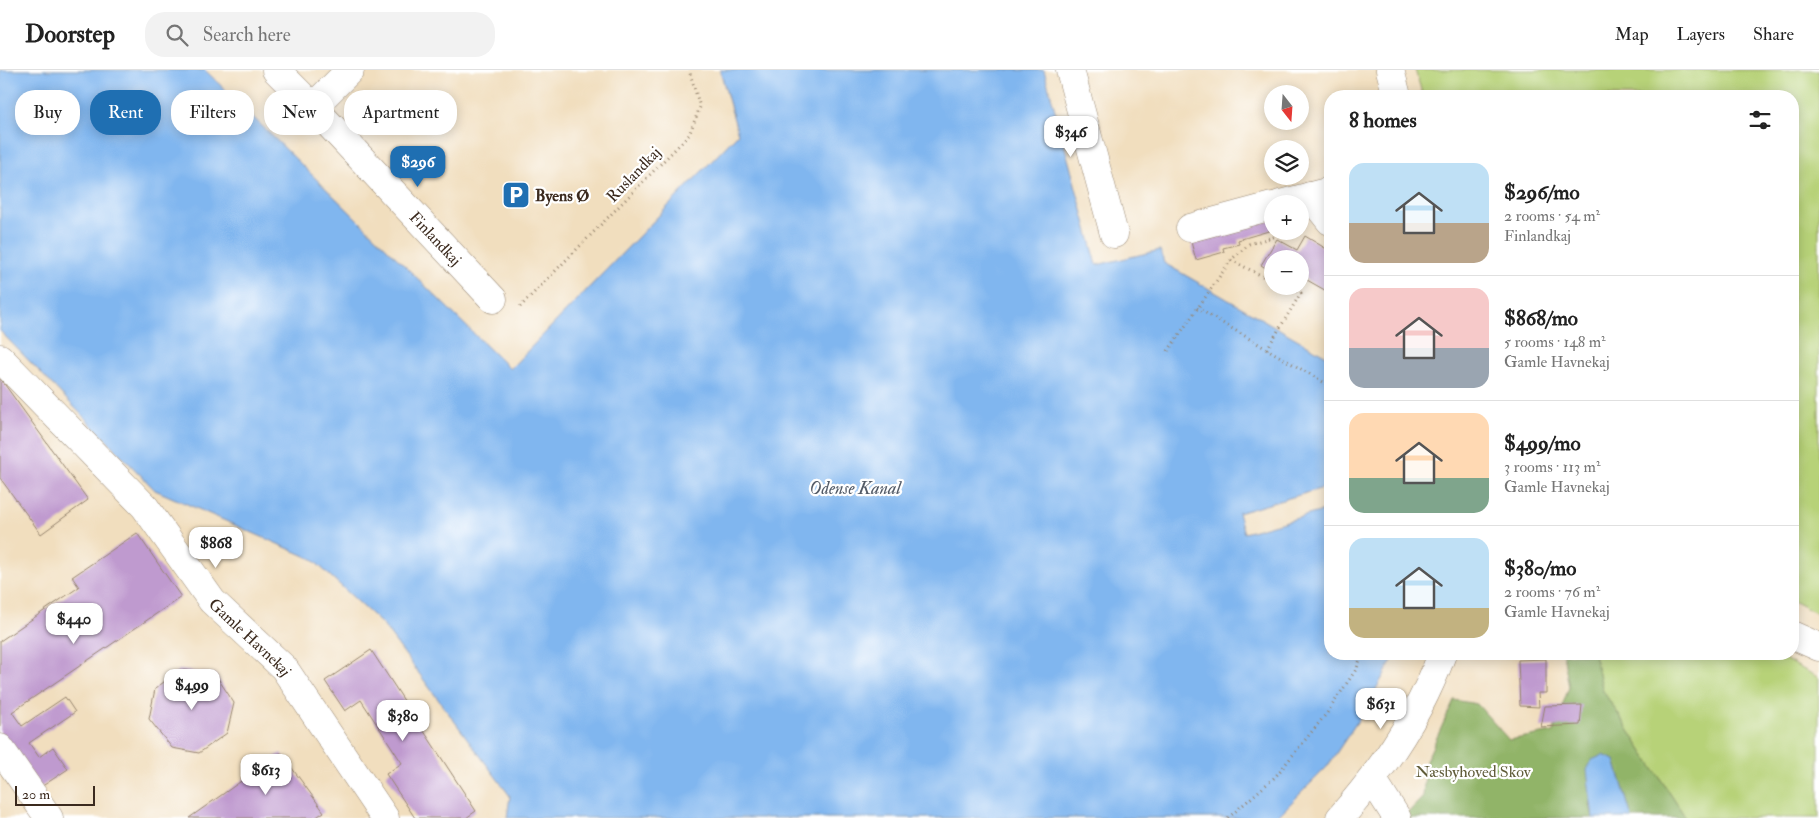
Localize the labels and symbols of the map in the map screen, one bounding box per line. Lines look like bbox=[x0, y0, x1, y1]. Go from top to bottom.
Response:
north arrow bbox=[1264, 85, 1309, 130]
pin: $346 bbox=[1041, 116, 1101, 158]
street label: Ruslandkaj bbox=[602, 143, 665, 207]
pin: $296 bbox=[388, 146, 448, 188]
parking icon: Byens Ø bbox=[501, 180, 531, 210]
place label: Byens Ø bbox=[535, 186, 589, 207]
street label: Finlandkaj bbox=[405, 207, 465, 270]
water label: Odense Kanal bbox=[809, 477, 902, 500]
pin: $868 bbox=[186, 526, 246, 569]
street label: Gamle Havnekaj bbox=[204, 594, 295, 680]
pin: $440 bbox=[44, 602, 104, 645]
pin: $499 bbox=[162, 668, 222, 711]
pin: $631 bbox=[1351, 688, 1411, 730]
pin: $380 bbox=[373, 700, 433, 742]
pin: $613 bbox=[236, 754, 296, 796]
park label: Næsbyhoved Skov bbox=[1415, 762, 1532, 782]
scale bar bbox=[15, 783, 95, 806]

